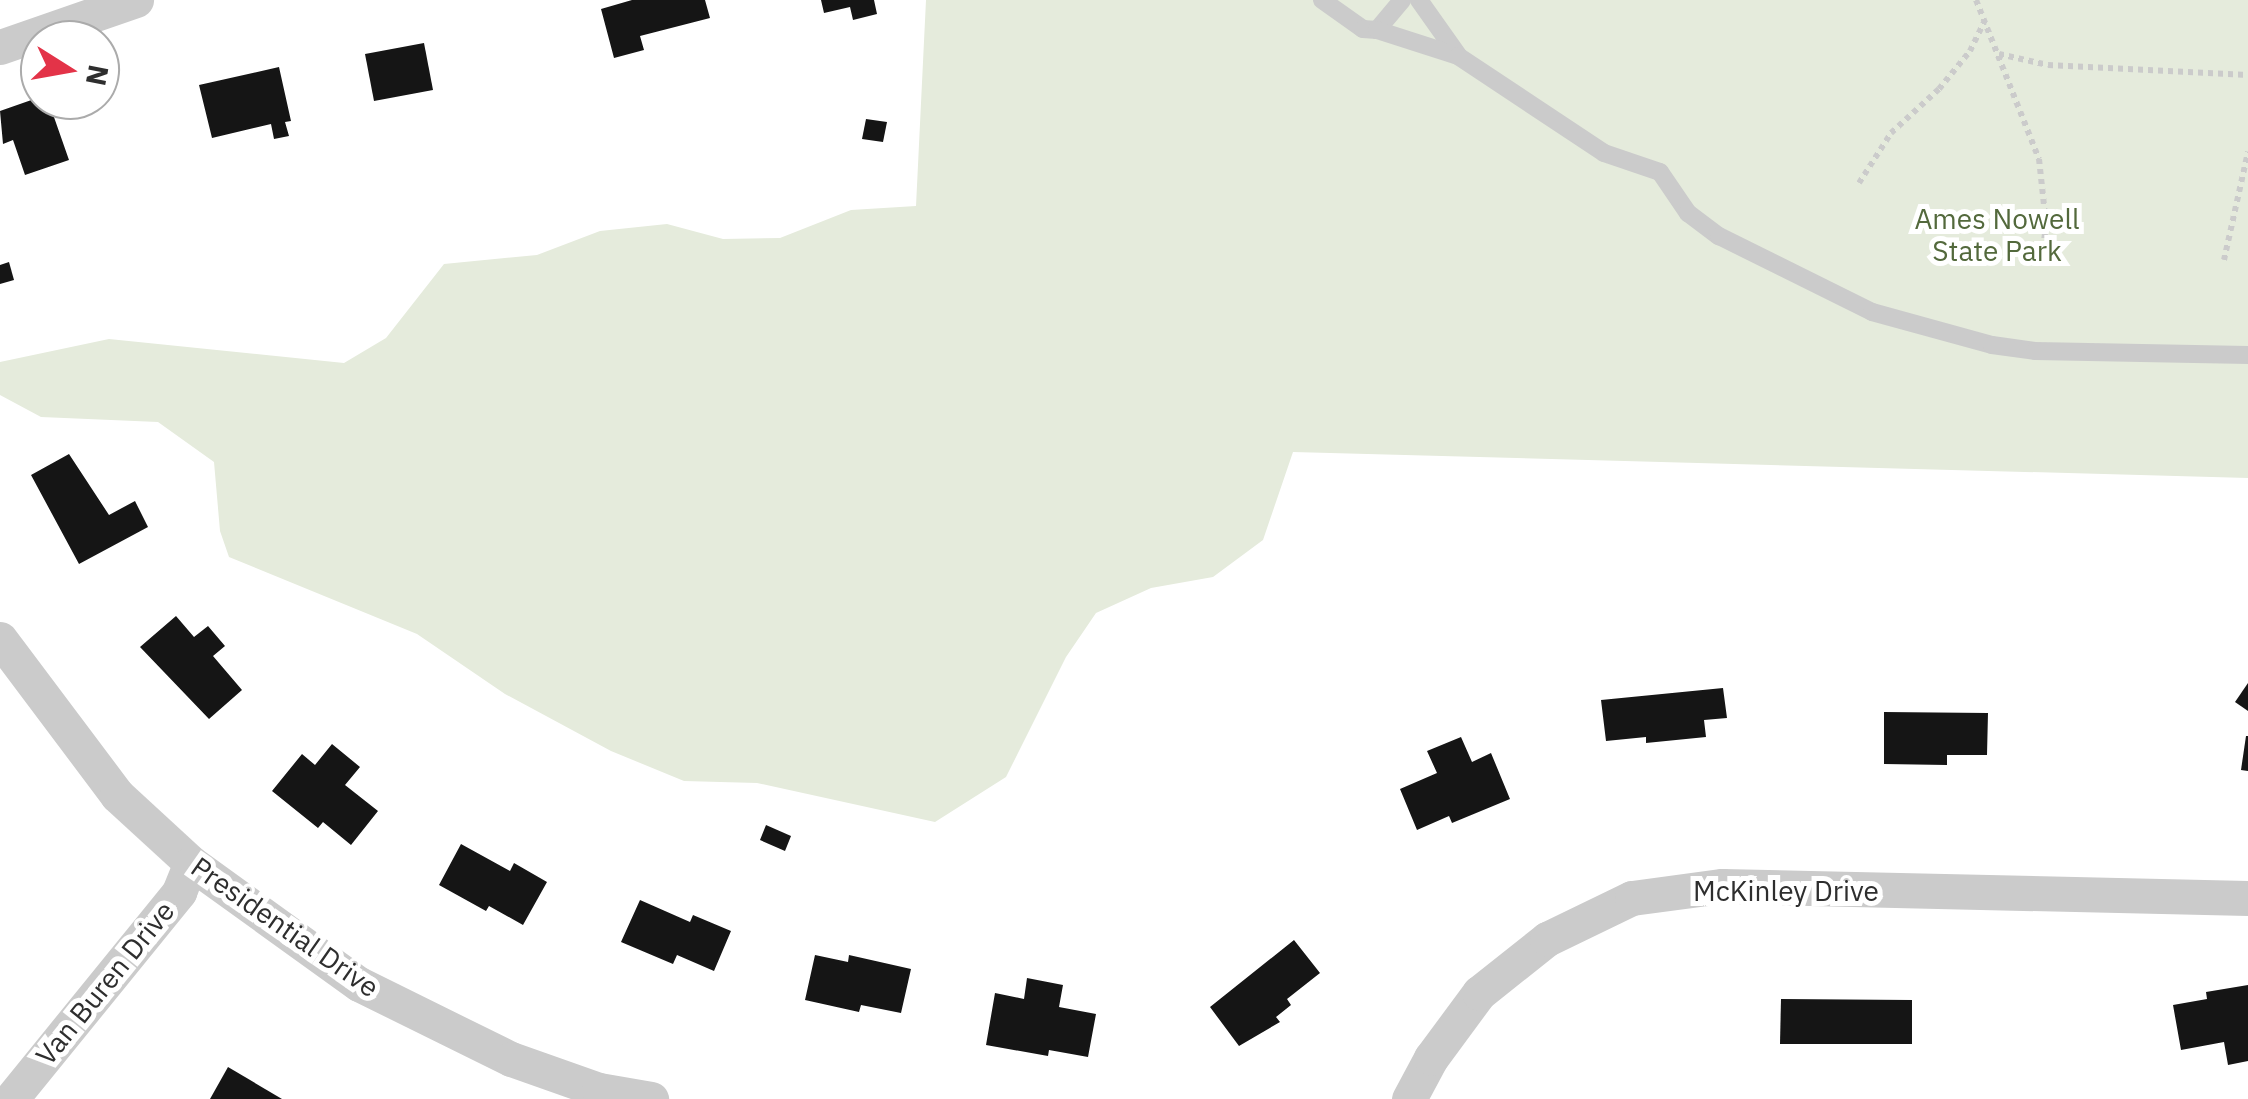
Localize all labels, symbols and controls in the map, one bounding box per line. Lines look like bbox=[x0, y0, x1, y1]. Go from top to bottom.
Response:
north arrow bbox=[20, 20, 120, 120]
text: N bbox=[78, 62, 118, 89]
park label: Ames Nowell State Park bbox=[1914, 202, 2080, 268]
street label: Presidential Drive bbox=[185, 850, 385, 1004]
street label: McKinley Drive bbox=[1693, 874, 1879, 908]
street label: Van Buren Drive bbox=[29, 894, 181, 1072]

